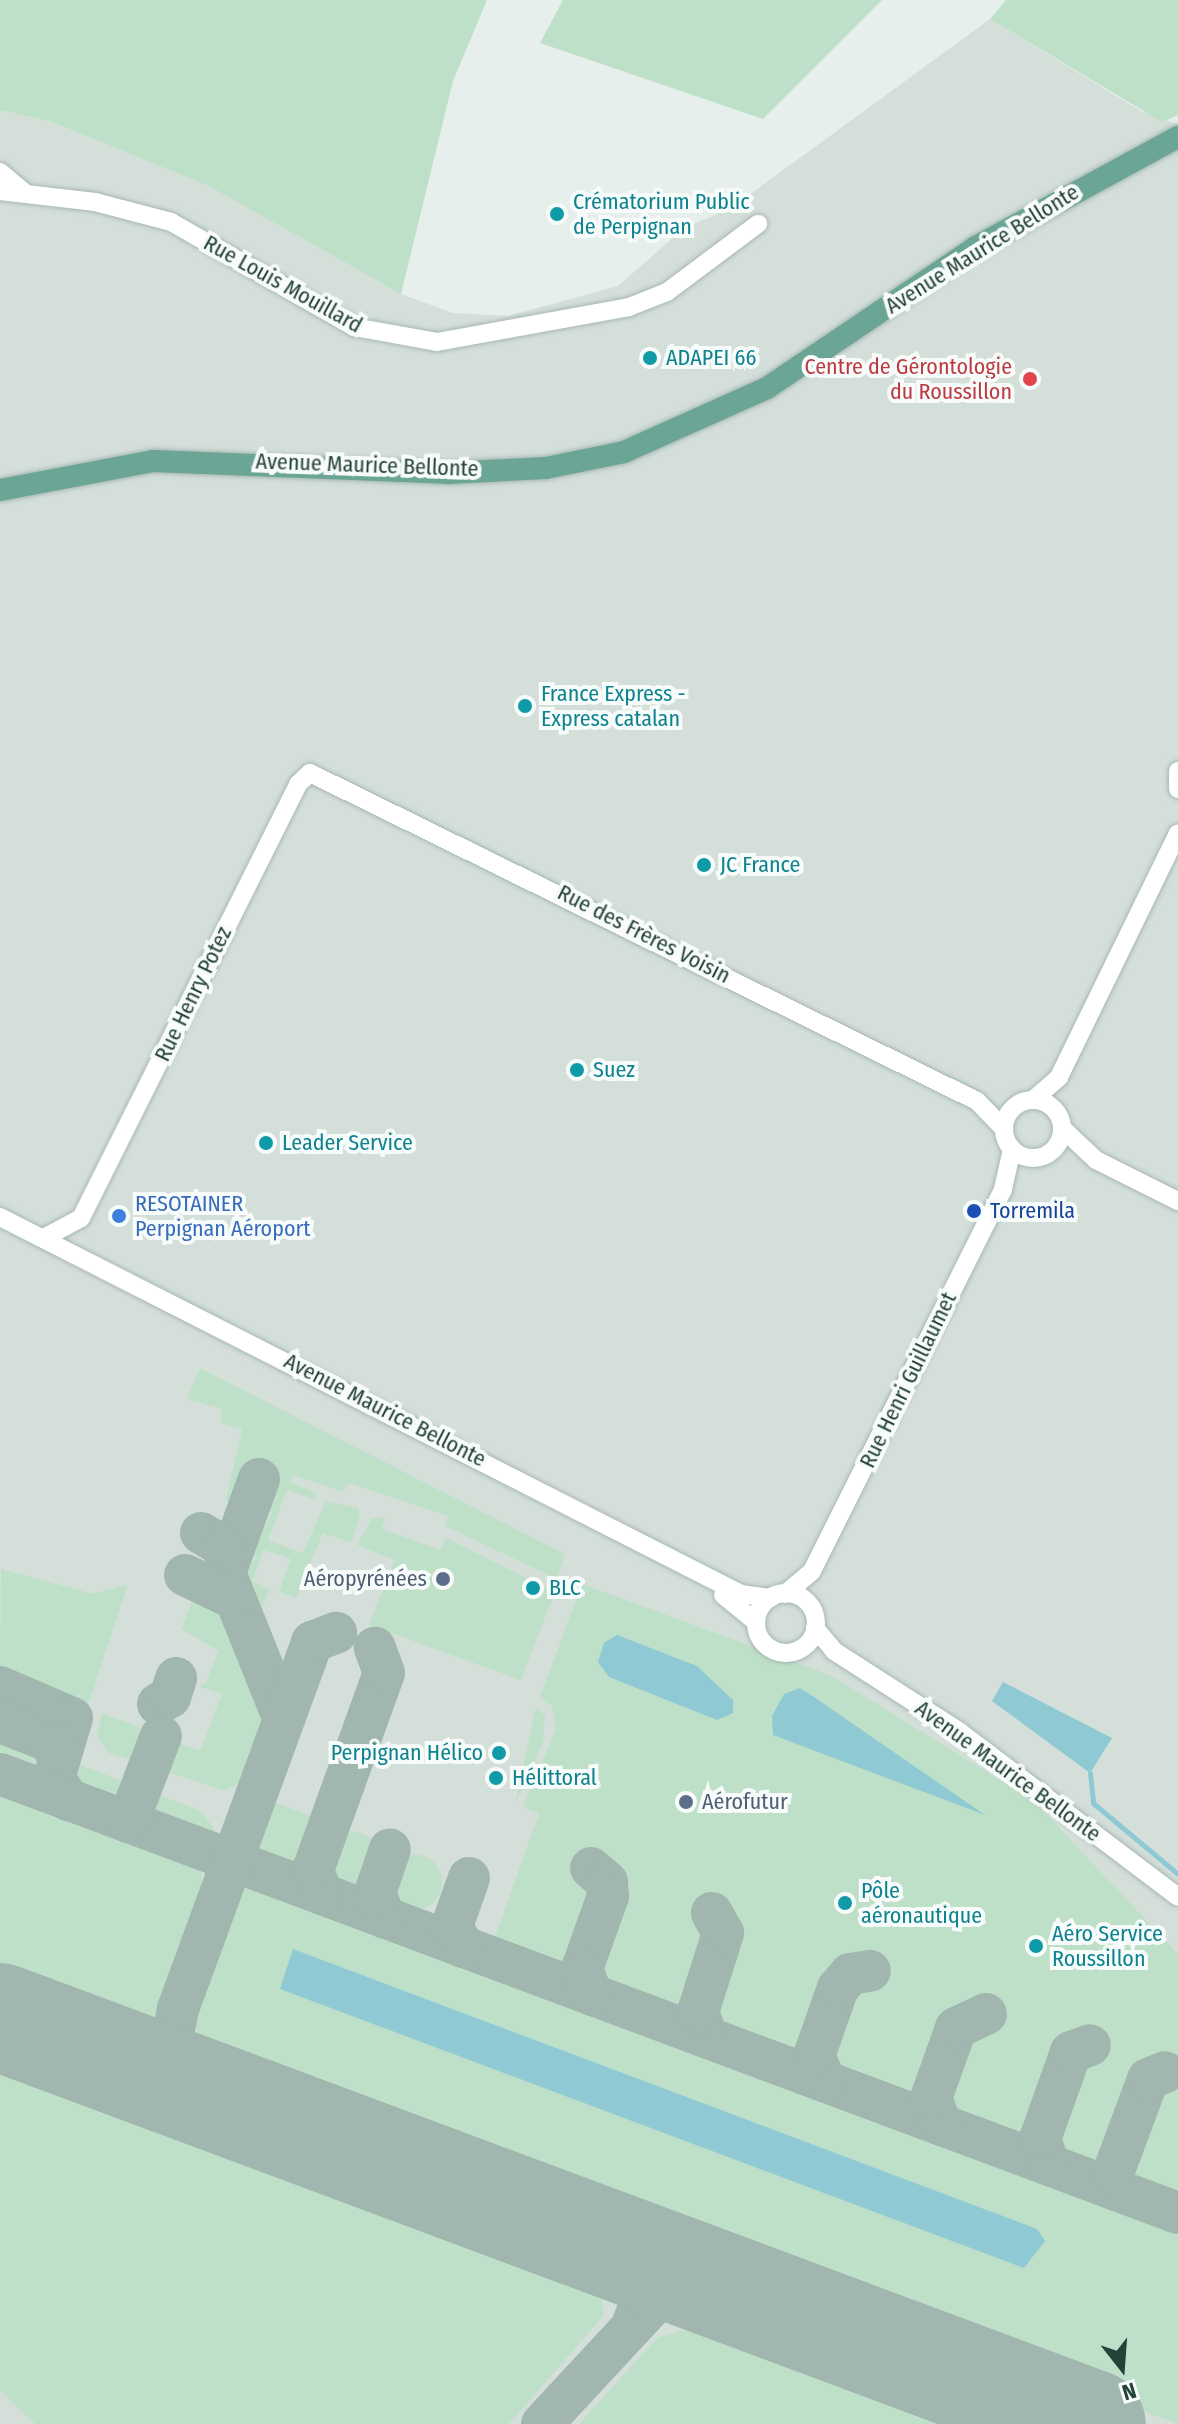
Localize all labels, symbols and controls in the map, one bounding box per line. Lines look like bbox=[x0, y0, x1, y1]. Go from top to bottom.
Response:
street label: Avenue Maurice Bellonte bbox=[881, 179, 1083, 319]
place label: Crématorium Public de Perpignan bbox=[573, 188, 750, 240]
marker: Crématorium Public de Perpignan bbox=[548, 205, 566, 223]
street label: Rue Louis Mouillard bbox=[199, 229, 367, 339]
place label: ADAPEI 66 bbox=[666, 345, 756, 371]
marker: ADAPEI 66 bbox=[641, 349, 659, 367]
place label: Centre de Gérontologie du Roussillon bbox=[805, 353, 1012, 404]
marker: Centre de Gérontologie du Roussillon bbox=[1019, 368, 1041, 390]
street label: Avenue Maurice Bellonte bbox=[255, 448, 479, 482]
place label: France Express - Express catalan bbox=[541, 680, 686, 732]
marker: France Express - Express catalan bbox=[516, 697, 534, 715]
place label: JC France bbox=[720, 852, 800, 878]
marker: JC France bbox=[695, 856, 713, 874]
street label: Rue des Frères Voisin bbox=[553, 879, 735, 989]
street label: Rue Henry Potez bbox=[149, 922, 237, 1066]
place label: Suez bbox=[593, 1057, 635, 1083]
marker: Suez bbox=[568, 1061, 586, 1079]
place label: Leader Service bbox=[282, 1130, 413, 1156]
marker: Leader Service bbox=[257, 1134, 275, 1152]
place label: RESOTAINER Perpignan Aéroport bbox=[135, 1190, 310, 1242]
place label: Torremila bbox=[990, 1198, 1075, 1224]
marker: Torremila bbox=[965, 1202, 983, 1220]
marker: RESOTAINER Perpignan Aéroport bbox=[110, 1207, 128, 1225]
street label: Rue Henri Guillaumet bbox=[854, 1288, 962, 1472]
street label: Avenue Maurice Bellonte bbox=[280, 1348, 490, 1472]
place label: Aéropyrénées bbox=[304, 1566, 427, 1592]
marker: Aéropyrénées bbox=[434, 1570, 452, 1588]
place label: BLC bbox=[549, 1575, 581, 1601]
marker: BLC bbox=[524, 1579, 542, 1597]
street label: Avenue Maurice Bellonte bbox=[910, 1695, 1106, 1847]
place label: Perpignan Hélico bbox=[331, 1740, 483, 1766]
marker: Perpignan Hélico bbox=[490, 1744, 508, 1762]
place label: Hélittoral bbox=[512, 1765, 597, 1791]
marker: Hélittoral bbox=[487, 1769, 505, 1787]
place label: Aérofutur bbox=[702, 1789, 788, 1815]
marker: Aérofutur bbox=[677, 1793, 695, 1811]
place label: Pôle aéronautique bbox=[861, 1877, 982, 1928]
marker: Pôle aéronautique bbox=[836, 1894, 854, 1912]
place label: Aéro Service Roussillon bbox=[1052, 1920, 1163, 1972]
marker: Aéro Service Roussillon bbox=[1027, 1937, 1045, 1955]
north arrow bbox=[1082, 2328, 1162, 2408]
text: N bbox=[1119, 2377, 1139, 2406]

